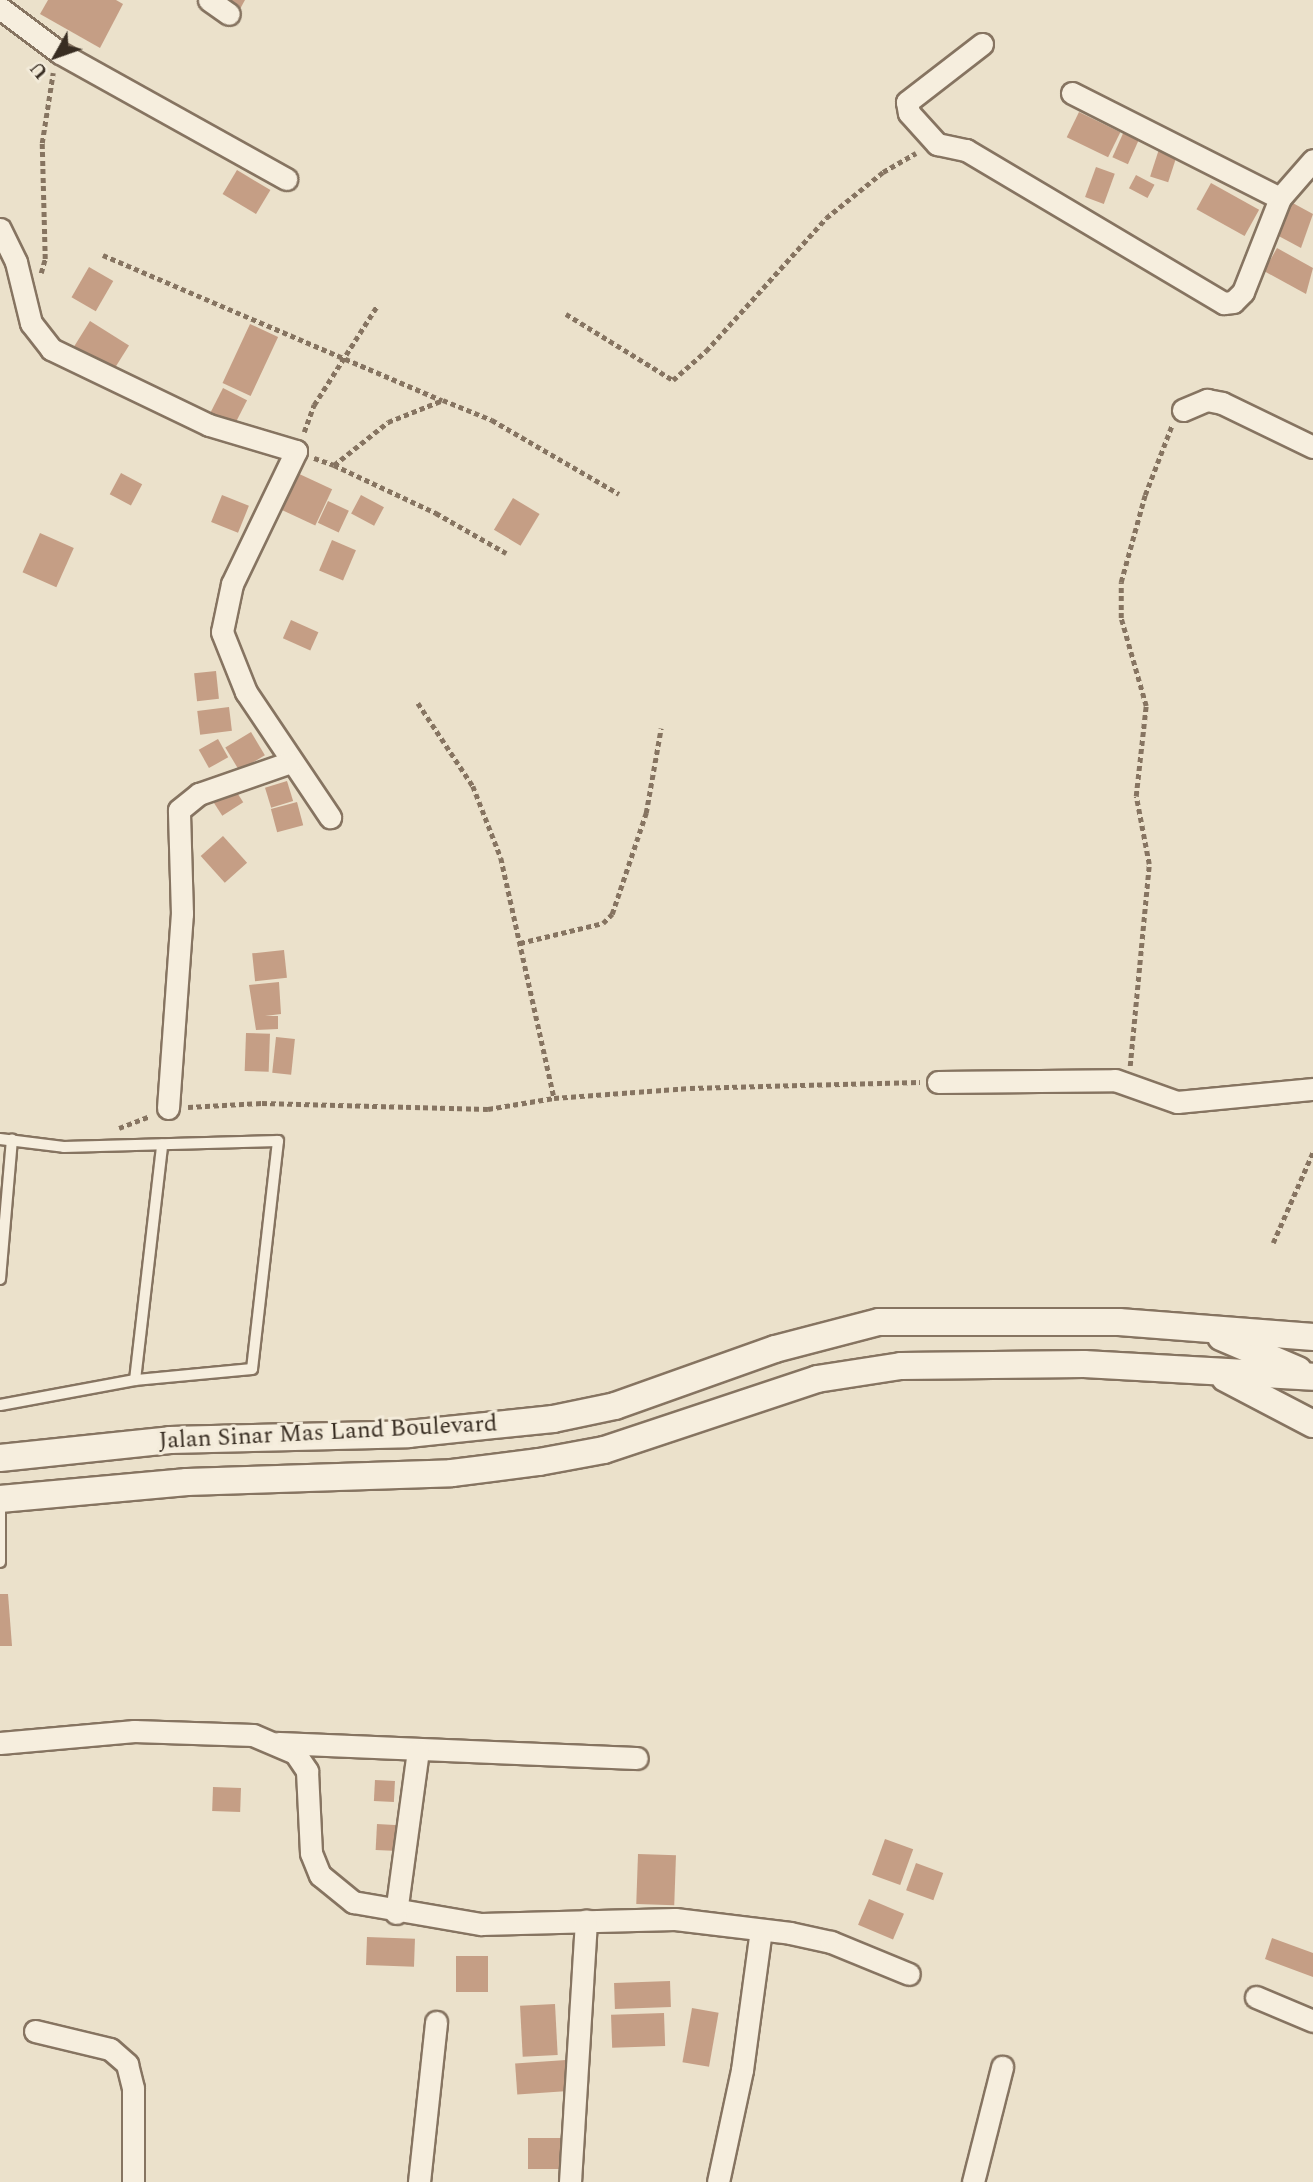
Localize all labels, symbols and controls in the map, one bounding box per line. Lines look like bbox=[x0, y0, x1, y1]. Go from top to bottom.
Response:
north arrow bbox=[21, 21, 91, 91]
text: U bbox=[23, 54, 56, 85]
street label: Jalan Sinar Mas Land Boulevard bbox=[158, 1410, 498, 1456]

